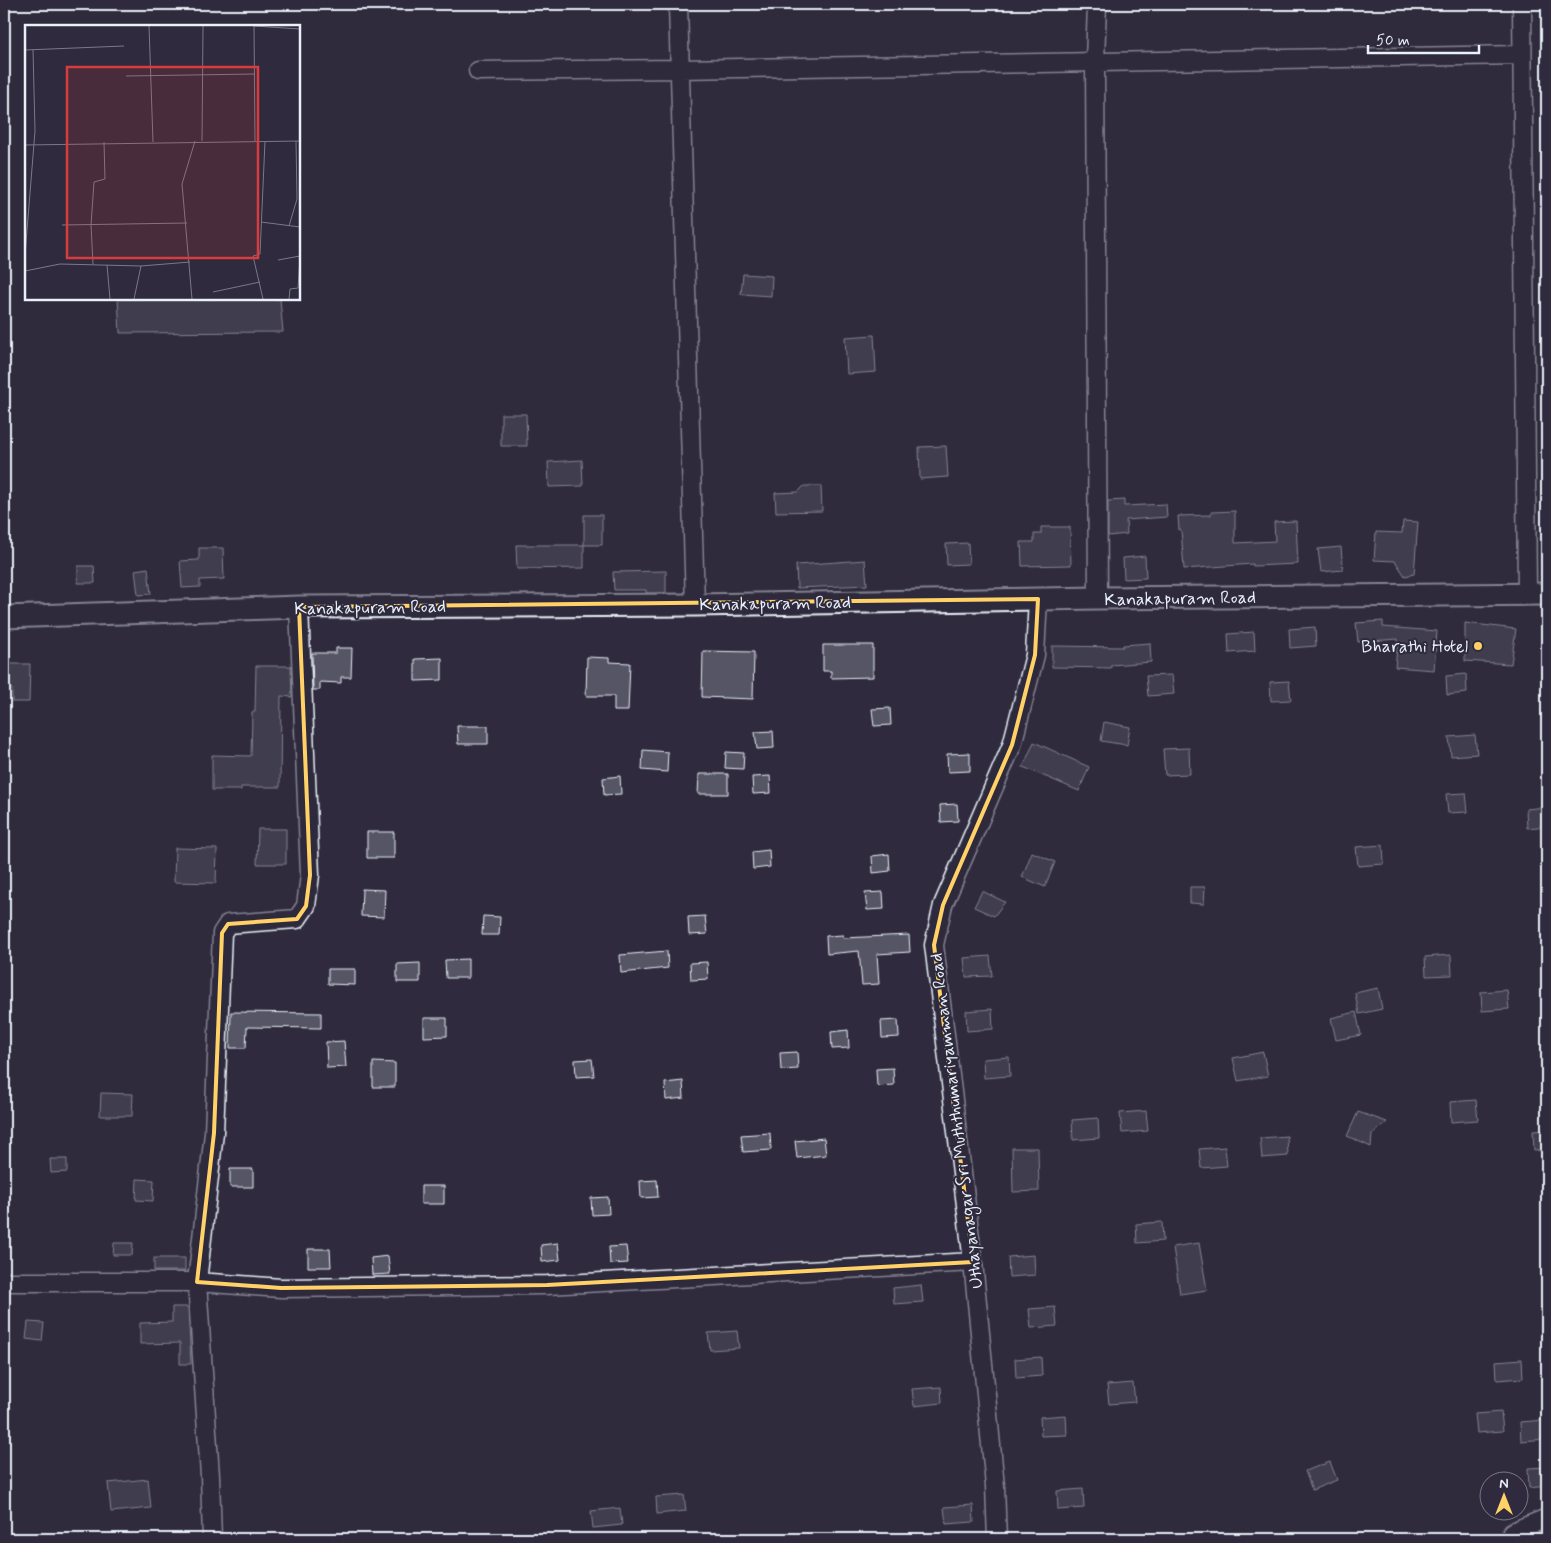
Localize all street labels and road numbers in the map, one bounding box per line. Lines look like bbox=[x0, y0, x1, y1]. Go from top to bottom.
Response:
street label: Kanakapuram Road bbox=[1104, 586, 1256, 612]
street label: Kanakapuram Road bbox=[699, 591, 851, 617]
street label: Kanakapuram Road bbox=[294, 595, 446, 621]
street label: Uthayanagar Sri Muththumariyamman Road bbox=[924, 952, 990, 1290]

